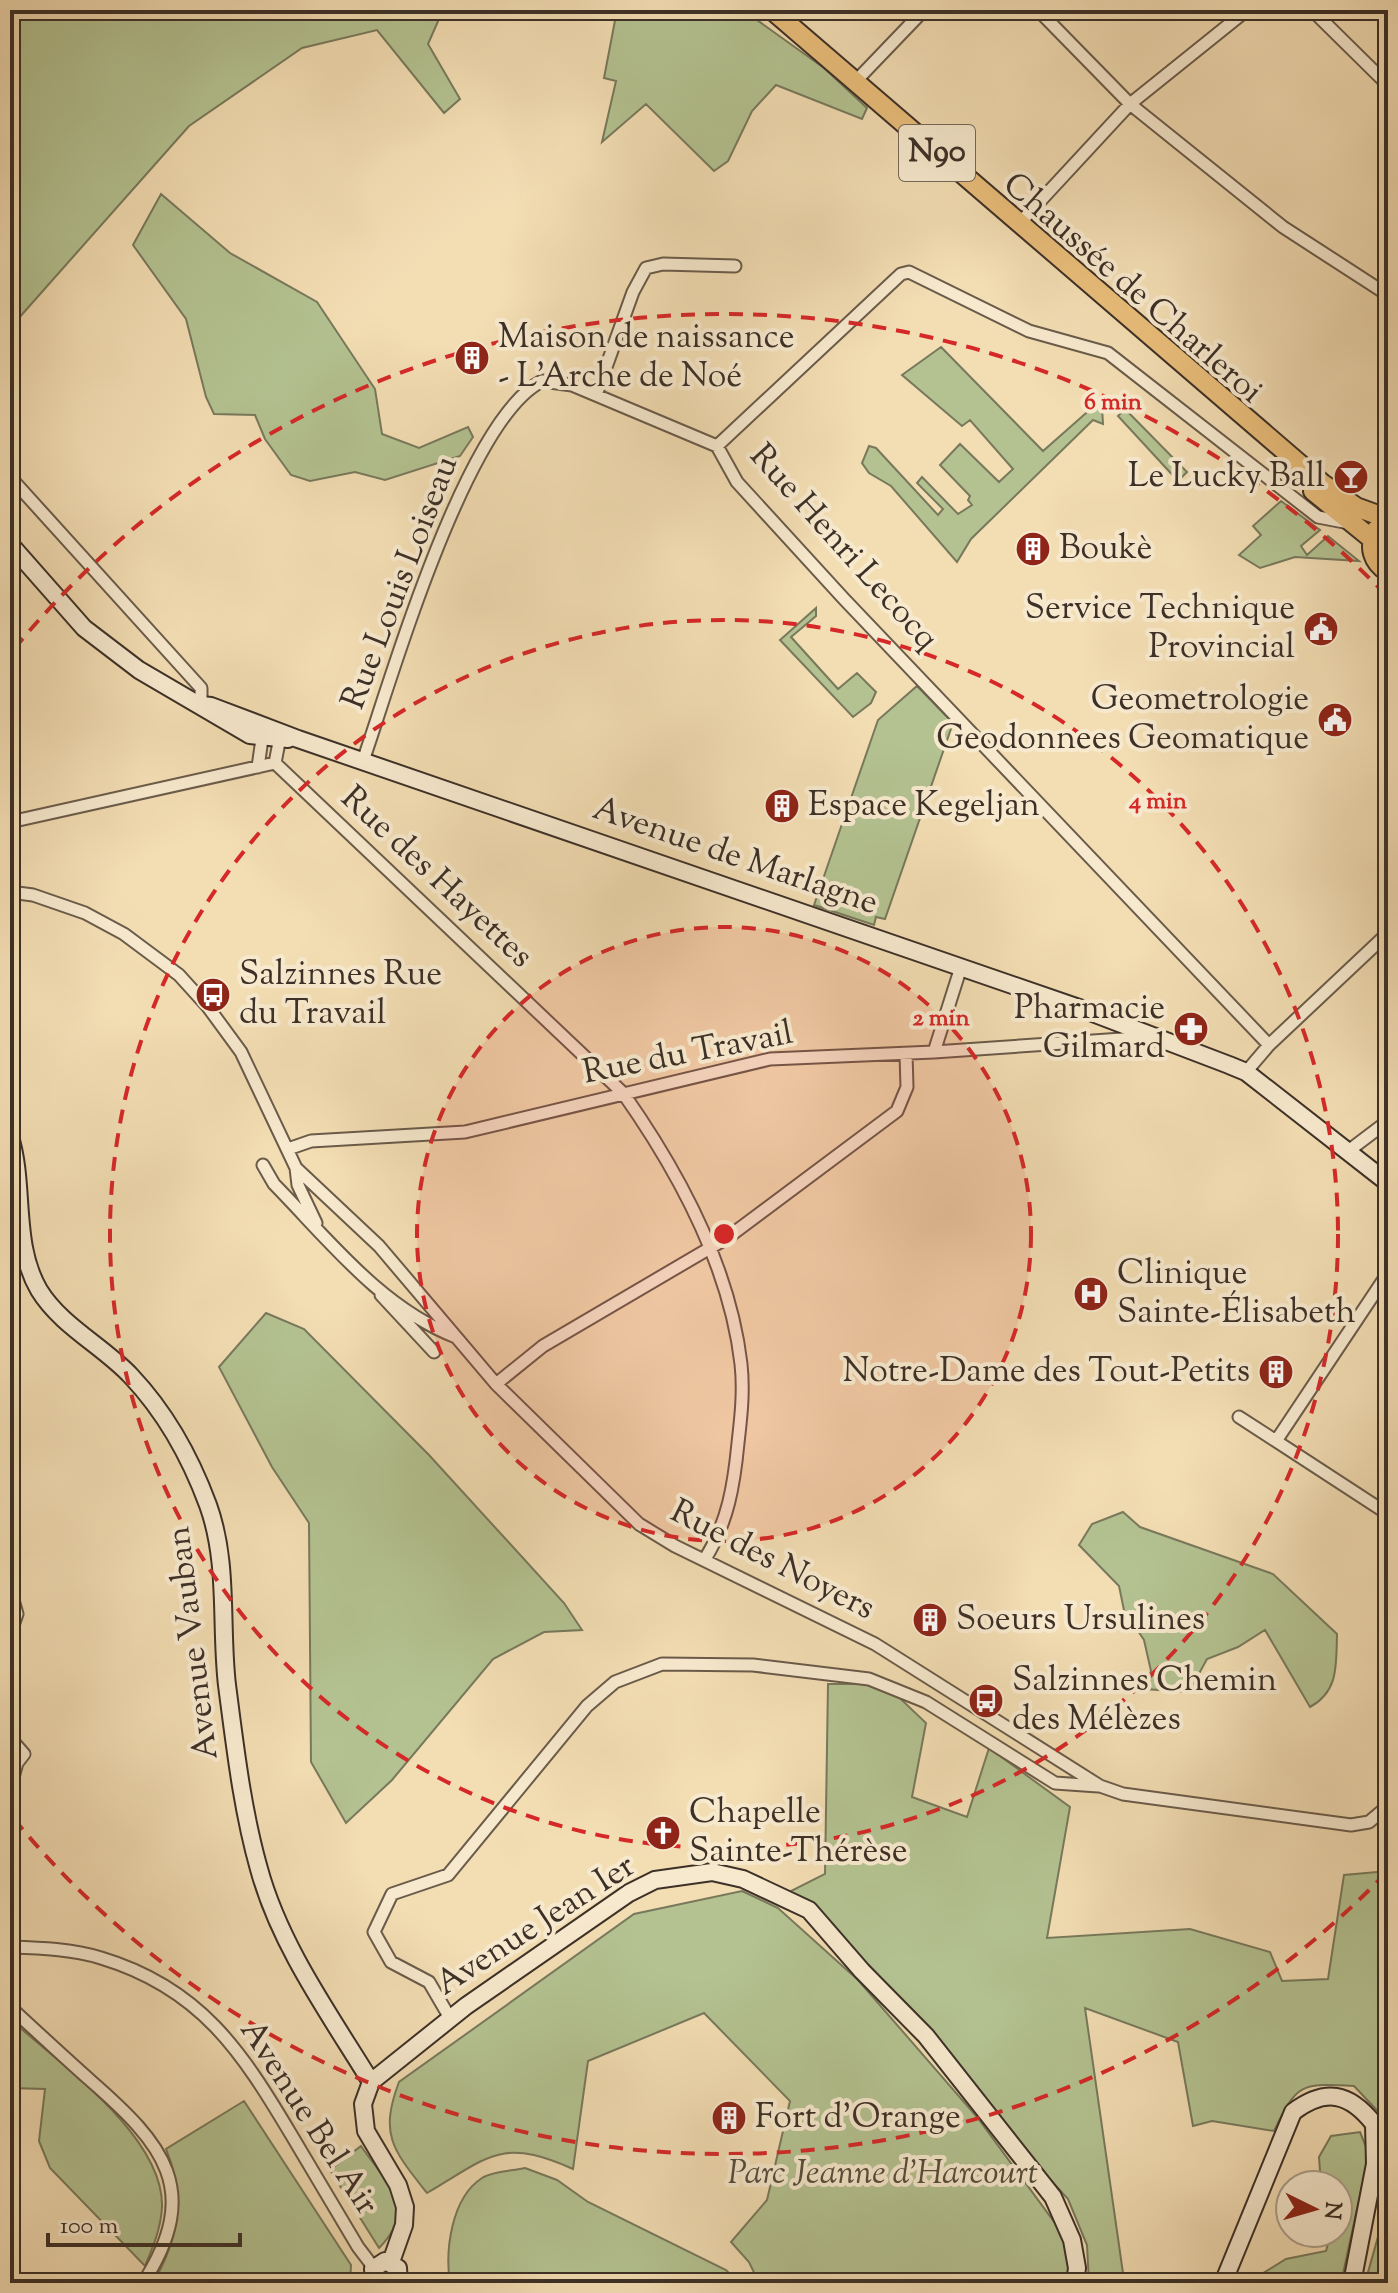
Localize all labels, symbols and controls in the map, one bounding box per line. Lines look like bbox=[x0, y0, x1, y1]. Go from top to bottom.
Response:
road number: N90 bbox=[899, 125, 975, 181]
street label: Chaussée de Charleroi bbox=[991, 162, 1273, 416]
place label: Maison de naissance - L'Arche de Noé bbox=[498, 314, 795, 402]
building icon: Maison de naissance - L'Arche de Noé bbox=[453, 339, 491, 377]
text: 6 min bbox=[1084, 386, 1143, 420]
street label: Rue Henri Lecocq bbox=[737, 434, 949, 662]
street label: Rue Louis Loiseau bbox=[330, 449, 472, 717]
place label: Le Lucky Ball bbox=[1128, 453, 1325, 502]
bar icon: Le Lucky Ball bbox=[1332, 458, 1370, 496]
place label: Boukè bbox=[1059, 525, 1152, 574]
building icon: Boukè bbox=[1014, 530, 1052, 568]
place label: Service Technique Provincial bbox=[1025, 585, 1295, 673]
public building icon: Service Technique Provincial bbox=[1302, 610, 1340, 648]
place label: Geometrologie Geodonnees Geomatique bbox=[936, 676, 1309, 764]
public building icon: Geometrologie Geodonnees Geomatique bbox=[1316, 701, 1354, 739]
street label: Rue des Hayettes bbox=[329, 776, 543, 980]
place label: Espace Kegeljan bbox=[808, 782, 1040, 831]
street label: Avenue de Marlagne bbox=[586, 785, 884, 929]
text: 4 min bbox=[1128, 785, 1188, 819]
building icon: Espace Kegeljan bbox=[763, 787, 801, 825]
place label: Salzinnes Rue du Travail bbox=[239, 951, 442, 1039]
bus stop icon: Salzinnes Rue du Travail bbox=[194, 976, 232, 1014]
place label: Pharmacie Gilmard bbox=[1014, 985, 1165, 1073]
text: 2 min bbox=[912, 1002, 970, 1036]
street label: Rue du Travail bbox=[579, 1010, 797, 1098]
pharmacy icon: Pharmacie Gilmard bbox=[1172, 1010, 1210, 1048]
centre of rings bbox=[710, 1220, 738, 1248]
place label: Clinique Sainte-Élisabeth bbox=[1117, 1250, 1356, 1338]
hospital icon: Clinique Sainte-Élisabeth bbox=[1072, 1275, 1110, 1313]
place label: Notre-Dame des Tout-Petits bbox=[843, 1348, 1250, 1397]
building icon: Notre-Dame des Tout-Petits bbox=[1257, 1353, 1295, 1391]
street label: Rue des Noyers bbox=[661, 1488, 883, 1634]
street label: Avenue Vauban bbox=[155, 1523, 233, 1763]
place label: Soeurs Ursulines bbox=[956, 1596, 1205, 1645]
building icon: Soeurs Ursulines bbox=[911, 1601, 949, 1639]
place label: Salzinnes Chemin des Mélèzes bbox=[1012, 1657, 1277, 1745]
bus stop icon: Salzinnes Chemin des Mélèzes bbox=[967, 1682, 1005, 1720]
place label: Chapelle Sainte-Thérèse bbox=[689, 1789, 908, 1877]
church icon: Chapelle Sainte-Thérèse bbox=[644, 1814, 682, 1852]
street label: Avenue Jean Ier bbox=[427, 1843, 646, 2009]
street label: Avenue Bel Air bbox=[226, 2011, 390, 2226]
place label: Fort d'Orange bbox=[755, 2094, 961, 2143]
building icon: Fort d'Orange bbox=[710, 2099, 748, 2137]
park label: Parc Jeanne d'Harcourt bbox=[728, 2150, 1038, 2199]
north arrow bbox=[1274, 2169, 1354, 2249]
scale bar bbox=[48, 2197, 240, 2247]
text: N bbox=[1314, 2200, 1348, 2221]
text: 100 m bbox=[60, 2210, 118, 2244]

